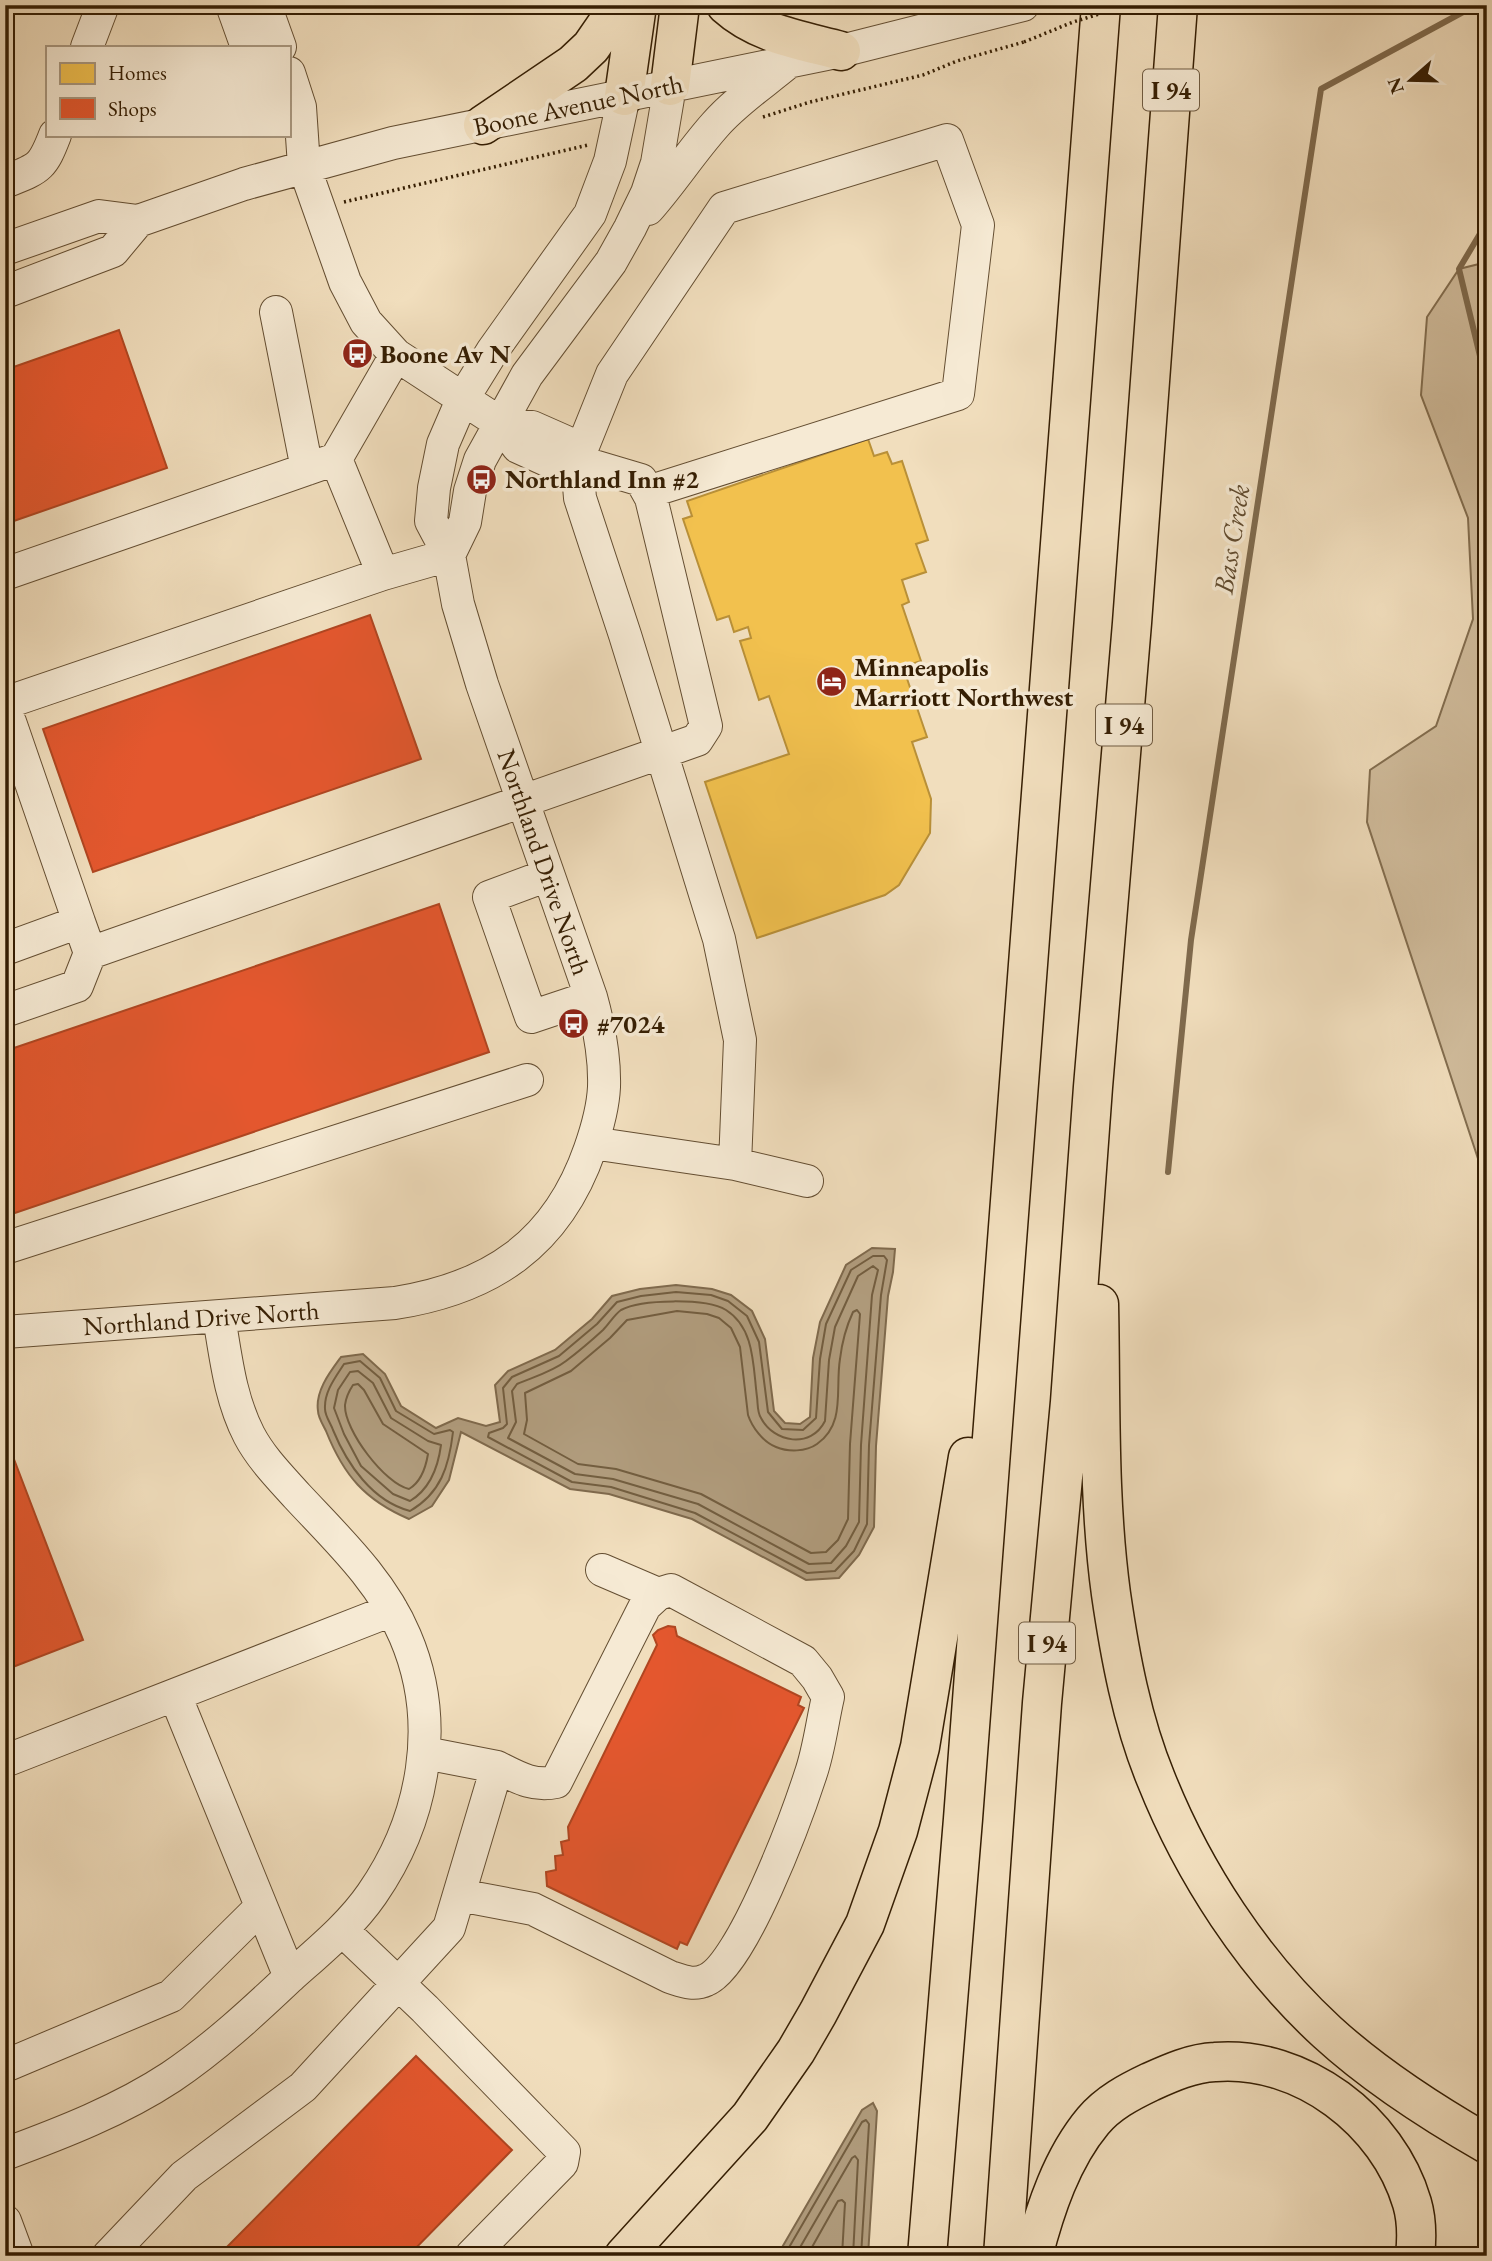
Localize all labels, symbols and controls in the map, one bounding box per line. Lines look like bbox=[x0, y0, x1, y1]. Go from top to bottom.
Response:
legend bbox=[46, 46, 290, 136]
north arrow bbox=[1376, 46, 1446, 116]
text: Homes bbox=[108, 59, 167, 86]
street label: Boone Avenue North bbox=[470, 66, 686, 144]
road number: I 94 bbox=[1143, 70, 1199, 110]
text: N bbox=[1381, 74, 1410, 97]
text: Shops bbox=[108, 95, 157, 122]
bus stop icon: Boone Av N bbox=[340, 337, 374, 371]
place label: Boone Av N bbox=[380, 337, 511, 371]
bus stop icon: Northland Inn #2 bbox=[465, 462, 499, 496]
place label: Northland Inn #2 bbox=[505, 462, 699, 496]
water label: Bass Creek bbox=[1204, 481, 1257, 597]
place label: Minneapolis Marriott Northwest bbox=[854, 650, 1074, 714]
hotel icon: Minneapolis Marriott Northwest bbox=[814, 665, 848, 699]
road number: I 94 bbox=[1096, 704, 1152, 746]
street label: Northland Drive North bbox=[489, 744, 599, 980]
bus stop icon: #7024 bbox=[557, 1007, 591, 1041]
place label: #7024 bbox=[597, 1007, 665, 1041]
street label: Northland Drive North bbox=[82, 1293, 320, 1343]
road number: I 94 bbox=[1019, 1623, 1075, 1664]

